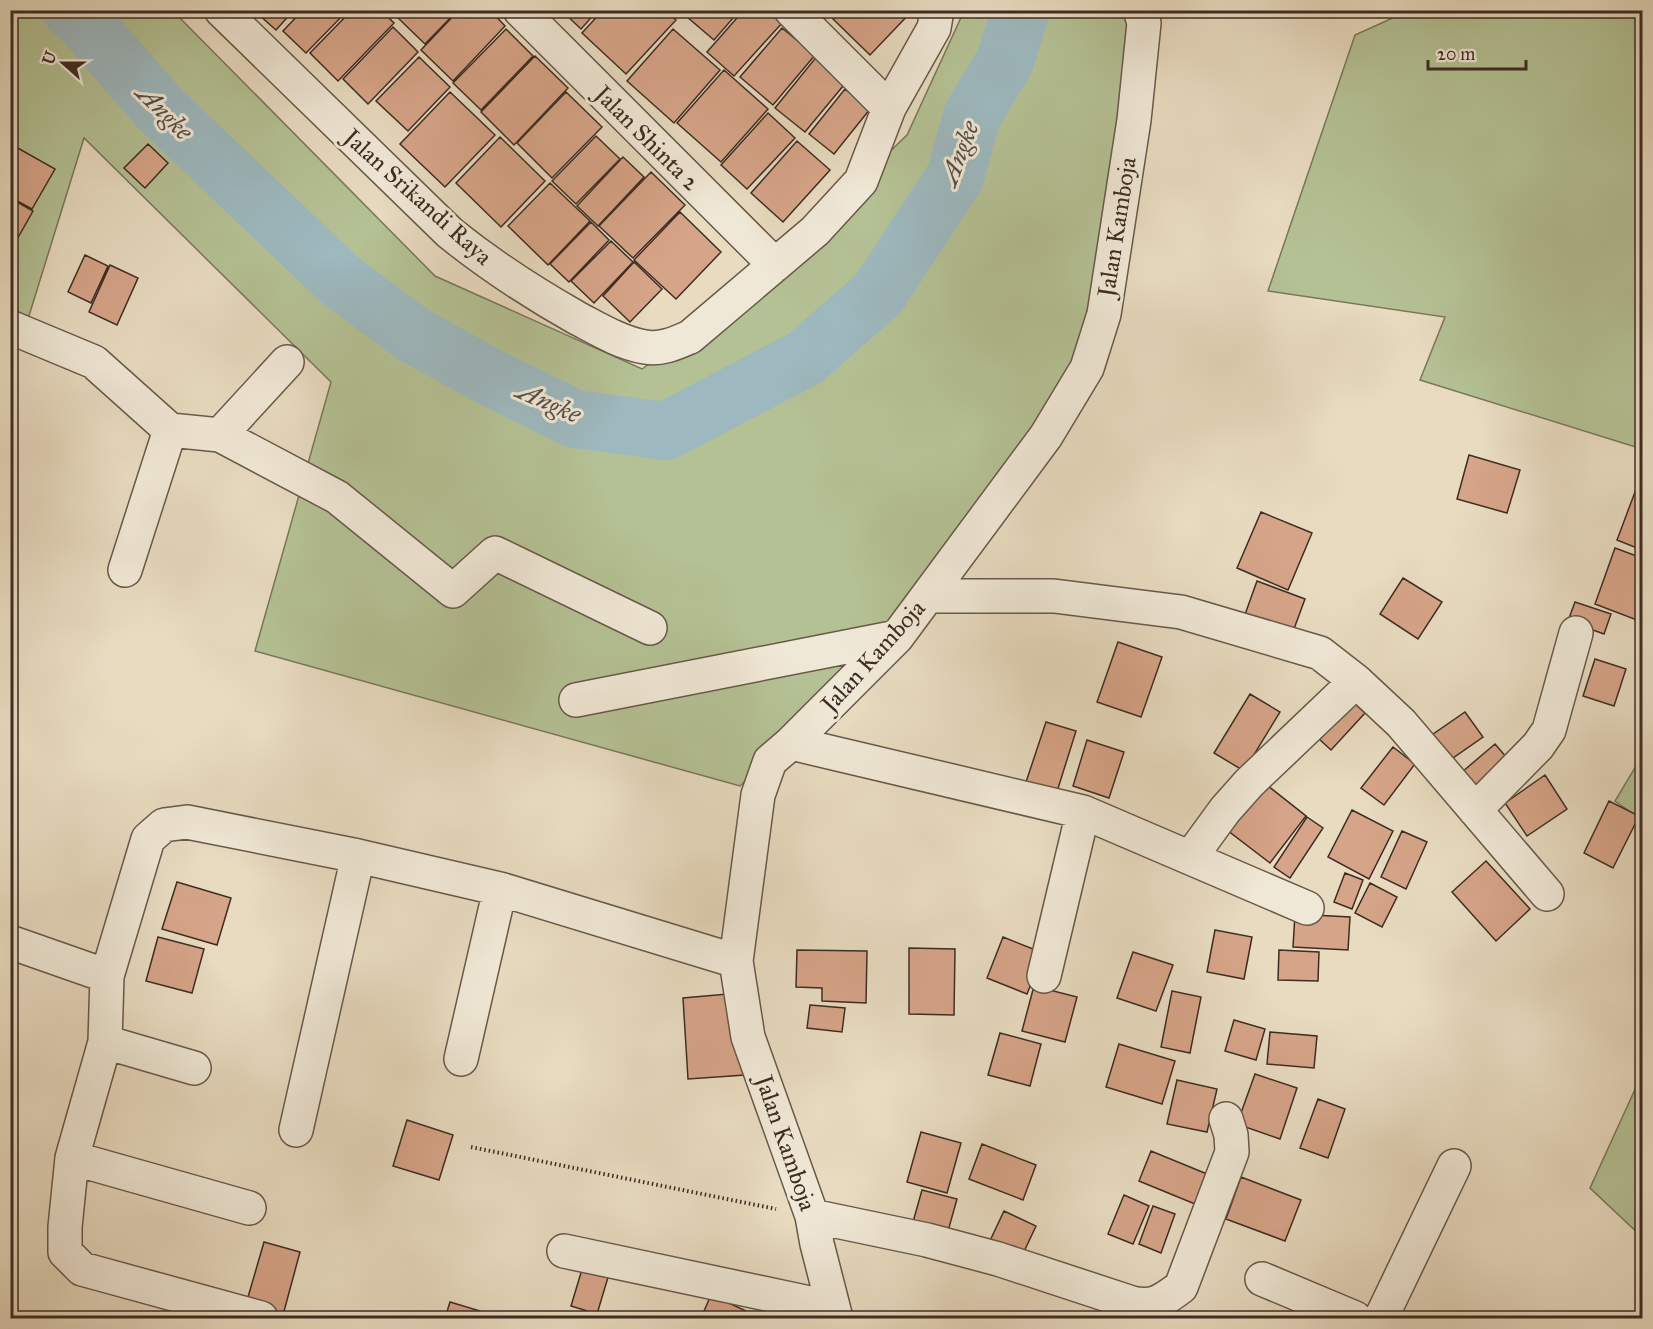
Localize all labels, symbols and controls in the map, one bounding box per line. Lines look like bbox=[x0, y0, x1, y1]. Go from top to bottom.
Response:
north arrow bbox=[33, 33, 93, 93]
scale bar bbox=[1428, 33, 1526, 71]
text: 20 m bbox=[1437, 43, 1475, 65]
text: U bbox=[38, 48, 61, 67]
water label: Angke bbox=[128, 75, 201, 148]
street label: Jalan Shinta 2 bbox=[586, 77, 706, 197]
water label: Angke bbox=[931, 115, 986, 193]
street label: Jalan Srikandi Raya bbox=[335, 120, 499, 272]
street label: Jalan Kamboja bbox=[1091, 154, 1143, 302]
water label: Angke bbox=[509, 373, 587, 431]
street label: Jalan Kamboja bbox=[813, 593, 932, 721]
street label: Jalan Kamboja bbox=[748, 1069, 823, 1215]

